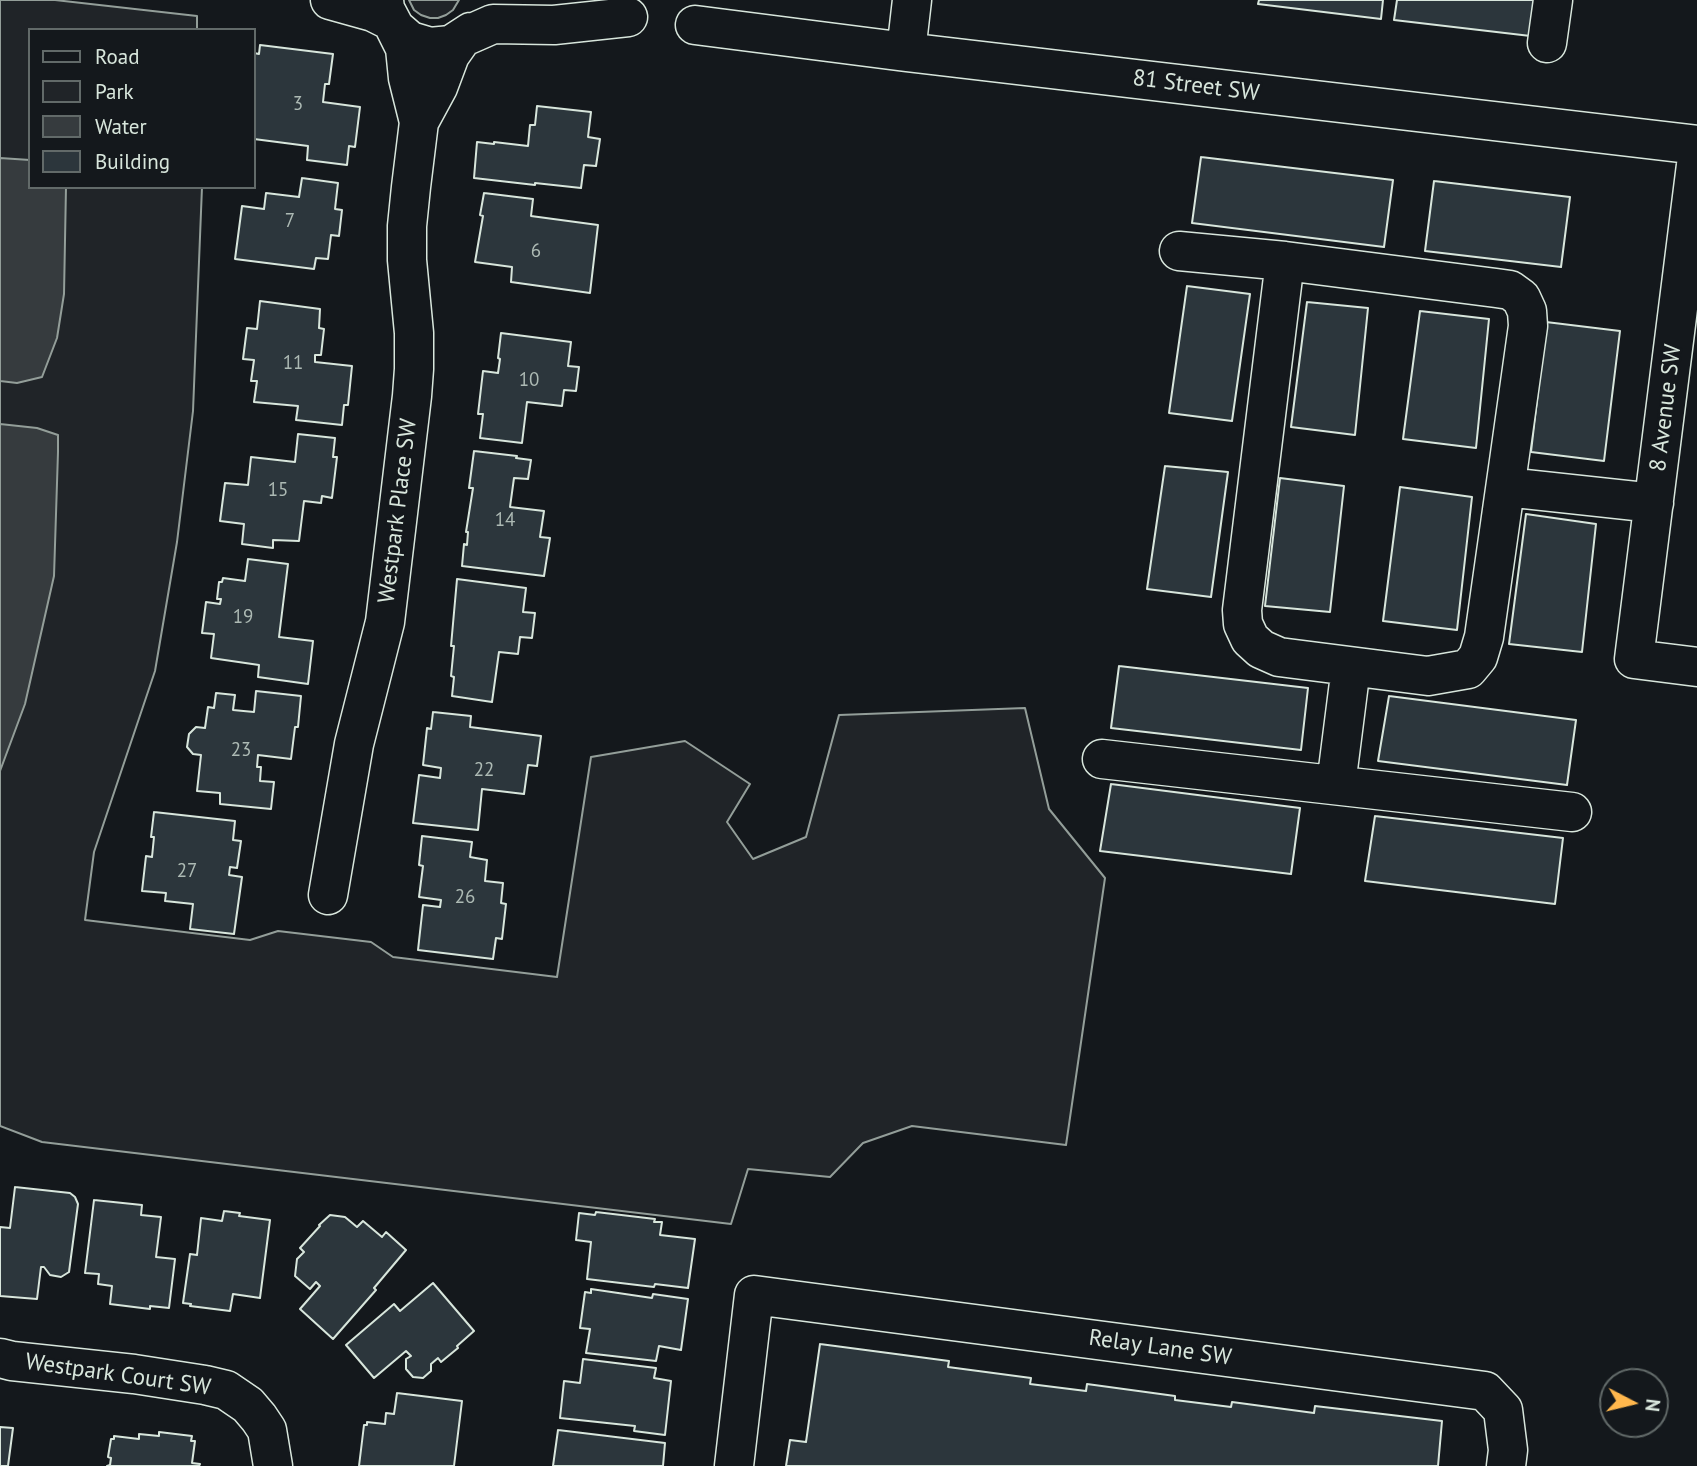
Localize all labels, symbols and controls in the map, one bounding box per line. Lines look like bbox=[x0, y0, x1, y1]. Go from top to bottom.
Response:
legend bbox=[28, 28, 256, 189]
text: Road bbox=[95, 43, 139, 70]
street label: 81 Street SW bbox=[1131, 65, 1261, 107]
text: Park bbox=[95, 78, 134, 105]
house number: 3 bbox=[293, 94, 303, 116]
text: Water bbox=[95, 113, 147, 140]
text: Building bbox=[95, 148, 170, 175]
house number: 7 bbox=[285, 211, 295, 233]
house number: 6 bbox=[531, 241, 541, 263]
street label: 8 Avenue SW bbox=[1645, 343, 1687, 473]
house number: 11 bbox=[283, 353, 303, 375]
house number: 10 bbox=[519, 370, 539, 392]
street label: Westpark Place SW bbox=[373, 417, 423, 605]
house number: 15 bbox=[268, 480, 288, 502]
house number: 14 bbox=[495, 510, 515, 532]
house number: 19 bbox=[233, 607, 253, 629]
house number: 23 bbox=[231, 740, 251, 762]
house number: 22 bbox=[474, 760, 494, 782]
house number: 27 bbox=[177, 861, 197, 883]
house number: 26 bbox=[455, 887, 475, 909]
street label: Relay Lane SW bbox=[1087, 1324, 1233, 1372]
street label: Westpark Court SW bbox=[24, 1348, 212, 1402]
north arrow bbox=[1599, 1368, 1669, 1438]
text: N bbox=[1640, 1398, 1666, 1413]

